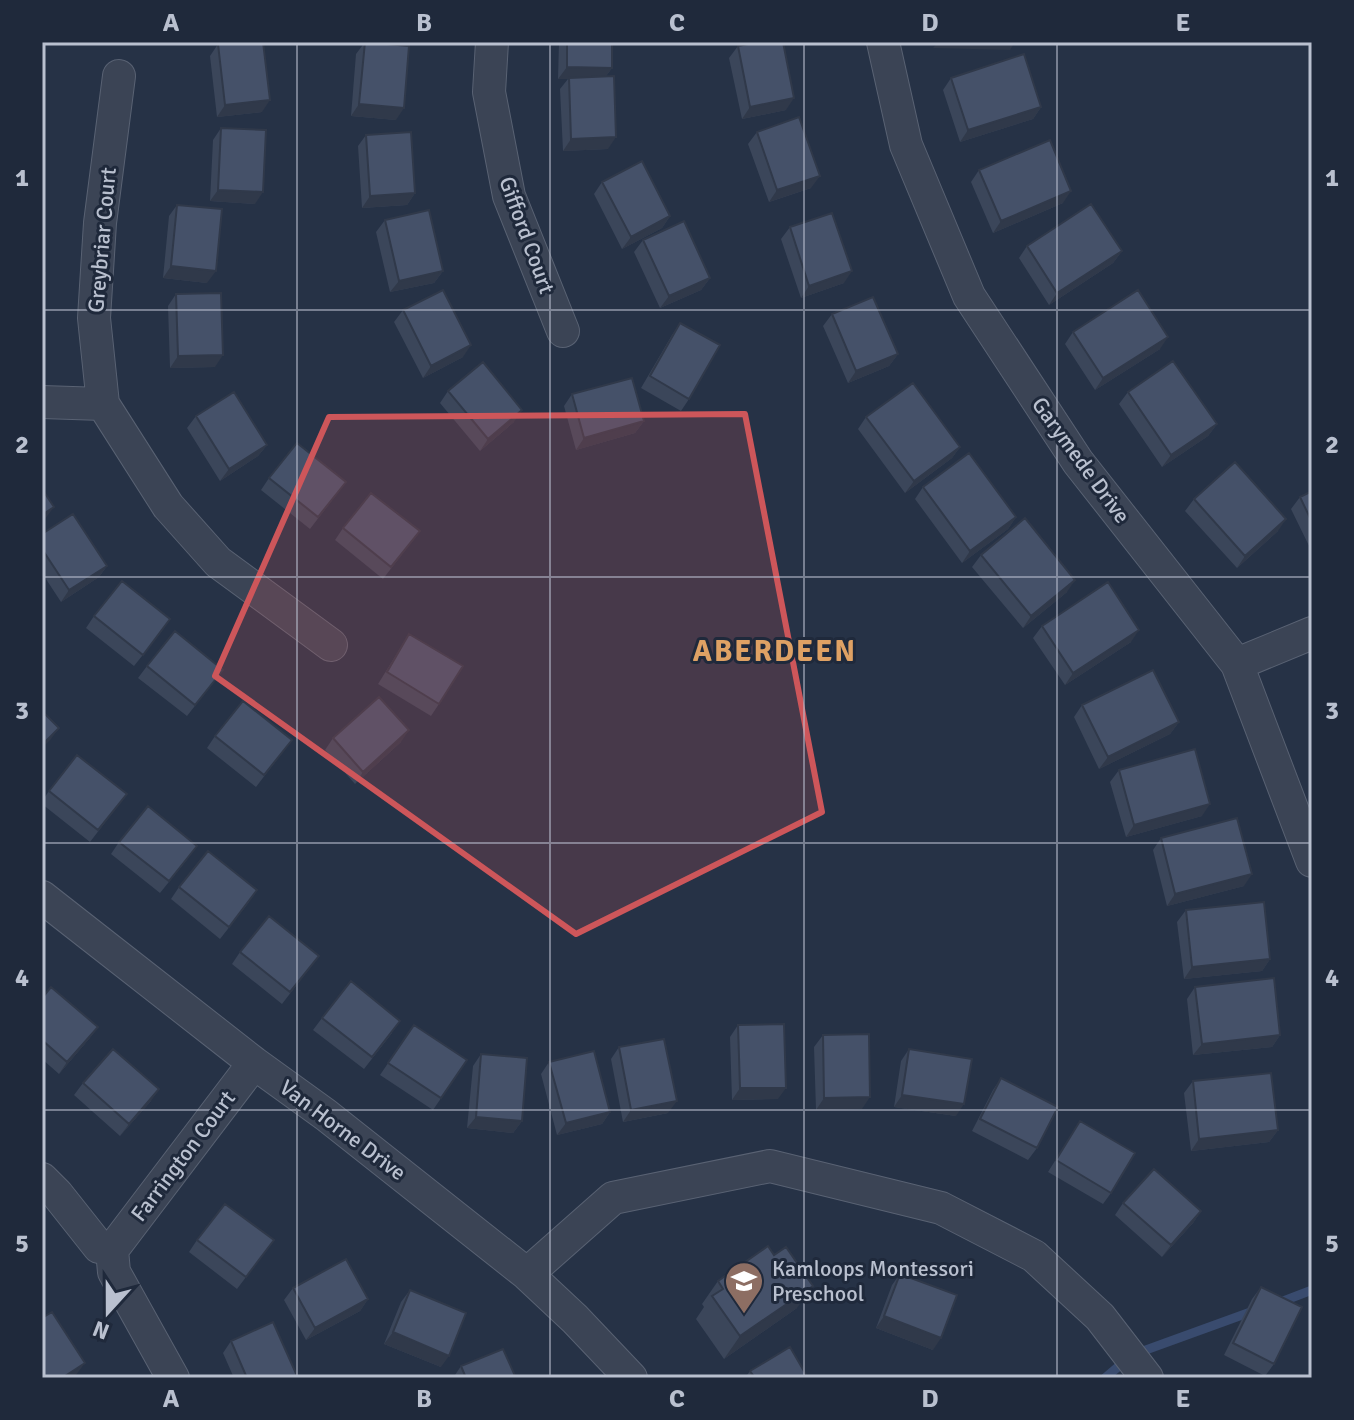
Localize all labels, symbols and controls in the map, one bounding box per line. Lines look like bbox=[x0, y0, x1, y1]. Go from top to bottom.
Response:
text: A bbox=[163, 7, 180, 39]
text: B bbox=[416, 7, 432, 39]
text: C bbox=[669, 7, 685, 39]
text: D bbox=[921, 7, 939, 39]
text: E bbox=[1176, 7, 1190, 39]
text: 1 bbox=[15, 162, 29, 194]
text: 1 bbox=[1325, 162, 1339, 194]
street label: Greybriar Court bbox=[82, 166, 122, 314]
street label: Gifford Court bbox=[493, 173, 561, 297]
street label: Garymede Drive bbox=[1026, 392, 1136, 528]
text: 2 bbox=[15, 429, 29, 461]
text: 2 bbox=[1325, 429, 1339, 461]
district label: ABERDEEN bbox=[693, 633, 857, 670]
text: 3 bbox=[15, 695, 29, 727]
text: 3 bbox=[1325, 695, 1339, 727]
text: 4 bbox=[15, 962, 29, 994]
text: 4 bbox=[1325, 962, 1339, 994]
street label: Van Horne Drive bbox=[274, 1074, 412, 1186]
street label: Farrington Court bbox=[125, 1085, 241, 1227]
text: 5 bbox=[15, 1228, 29, 1260]
text: 5 bbox=[1325, 1228, 1339, 1260]
place label: Kamloops Montessori Preschool bbox=[772, 1255, 974, 1307]
school or university icon: Kamloops Montessori Preschool bbox=[723, 1260, 765, 1315]
north arrow bbox=[68, 1272, 148, 1352]
text: N bbox=[89, 1315, 113, 1346]
text: A bbox=[163, 1383, 180, 1415]
text: B bbox=[416, 1383, 432, 1415]
text: C bbox=[669, 1383, 685, 1415]
text: D bbox=[921, 1383, 939, 1415]
text: E bbox=[1176, 1383, 1190, 1415]

